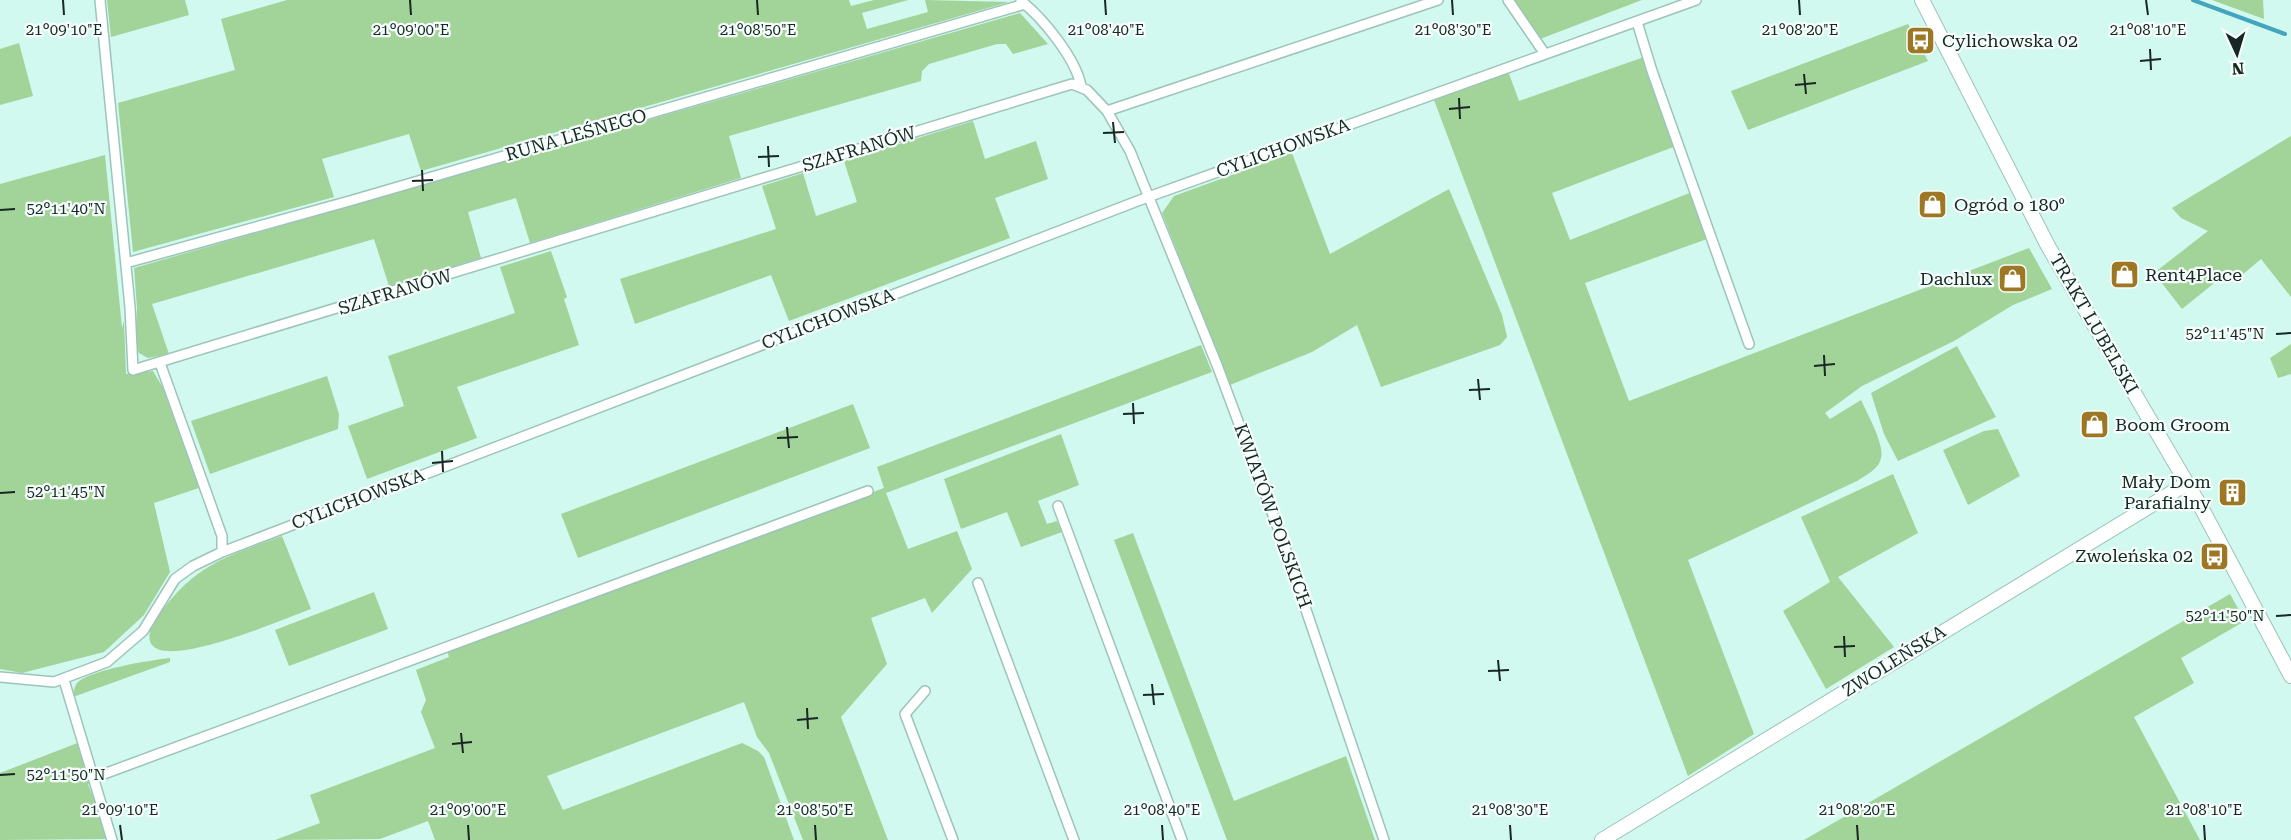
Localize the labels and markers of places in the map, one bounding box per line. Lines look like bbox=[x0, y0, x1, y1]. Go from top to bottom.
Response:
bus stop icon: Cylichowska 02 bbox=[1905, 25, 1937, 57]
place label: Cylichowska 02 bbox=[1942, 30, 2078, 51]
shop icon: Ogród o 180⁰ bbox=[1917, 189, 1949, 221]
place label: Ogród o 180⁰ bbox=[1954, 194, 2065, 215]
shop icon: Rent4Place bbox=[2108, 259, 2140, 291]
shop icon: Dachlux bbox=[1997, 263, 2029, 295]
place label: Rent4Place bbox=[2145, 264, 2242, 285]
place label: Dachlux bbox=[1920, 268, 1993, 289]
shop icon: Boom Groom bbox=[2078, 409, 2110, 441]
place label: Boom Groom bbox=[2115, 414, 2230, 435]
place label: Mały Dom Parafialny bbox=[2121, 471, 2211, 513]
building icon: Mały Dom Parafialny bbox=[2216, 476, 2248, 508]
bus stop icon: Zwoleńska 02 bbox=[2198, 540, 2230, 572]
place label: Zwoleńska 02 bbox=[2075, 545, 2193, 566]

